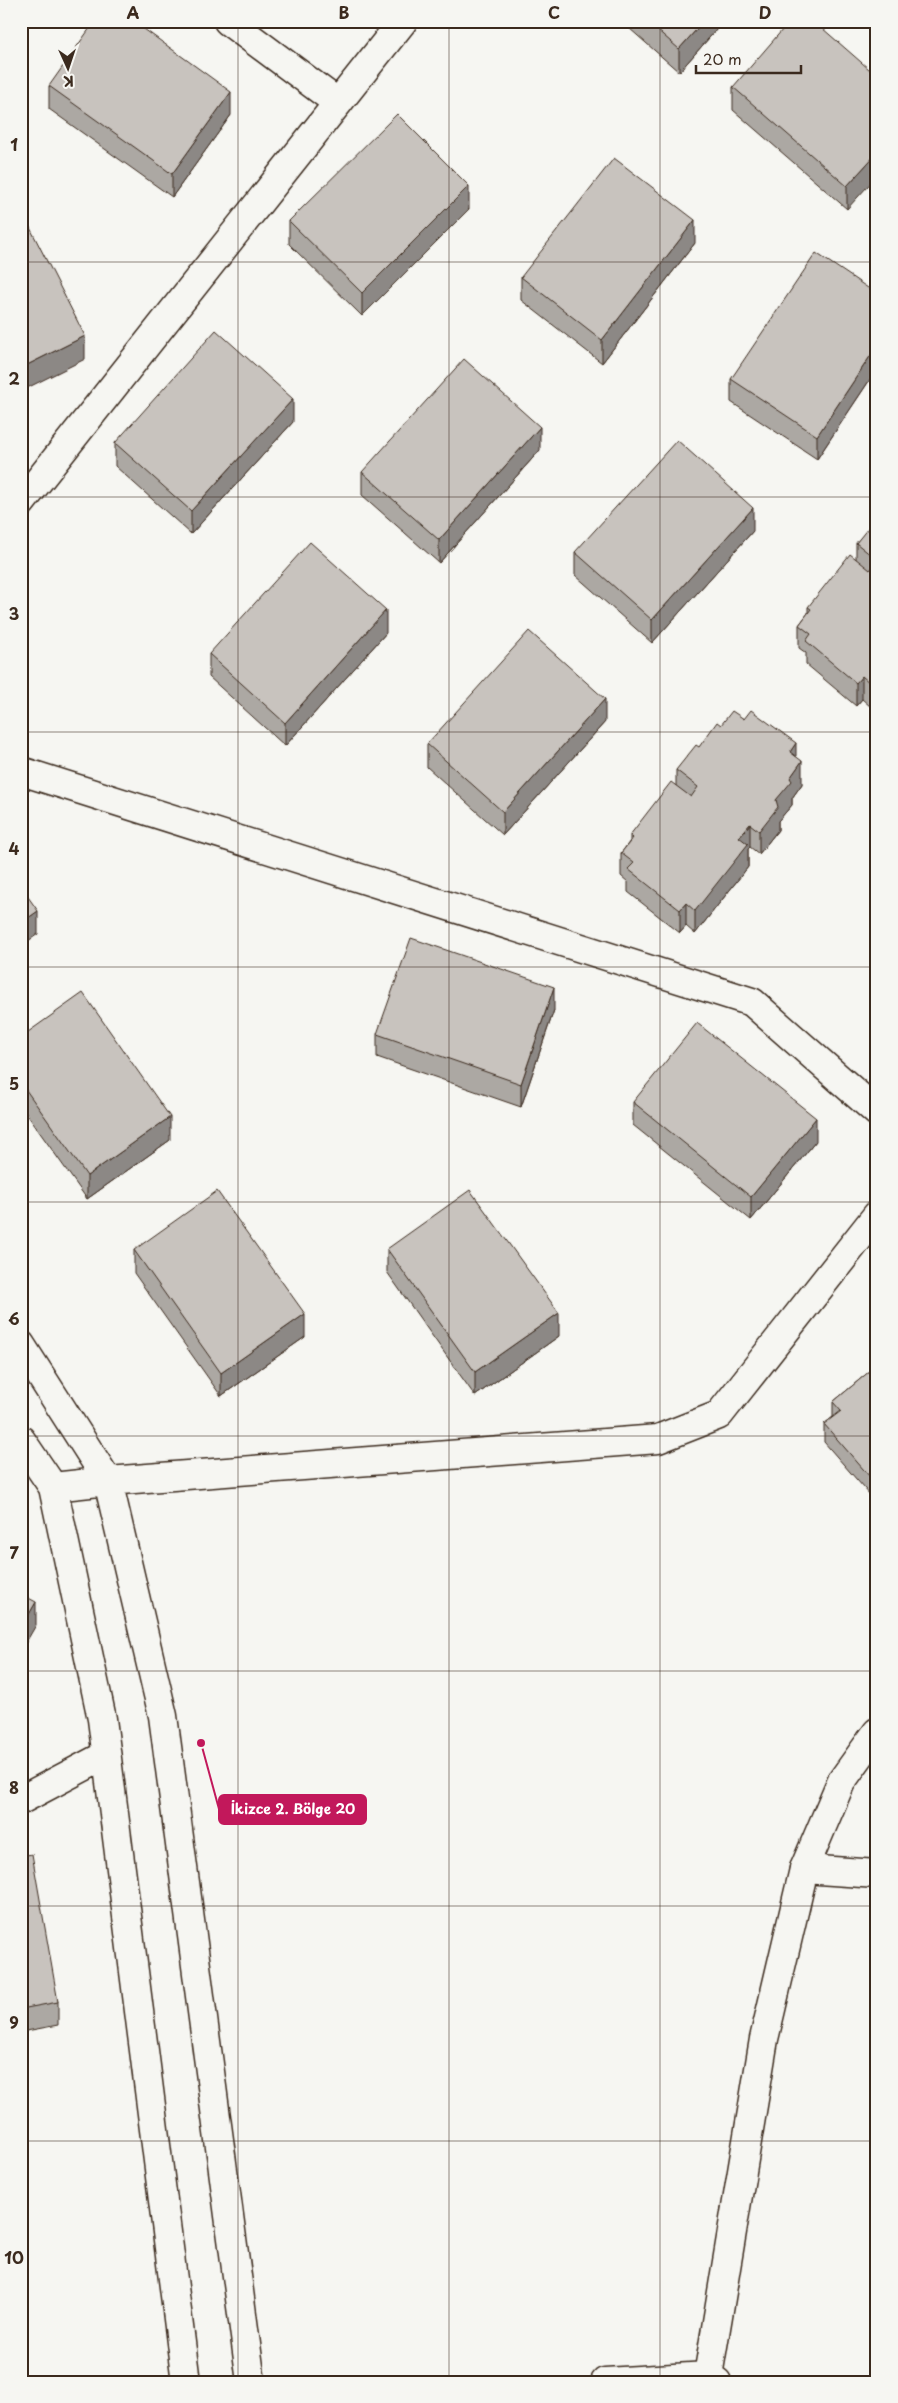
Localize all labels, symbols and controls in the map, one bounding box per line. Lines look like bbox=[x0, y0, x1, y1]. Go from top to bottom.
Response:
text: A bbox=[127, 0, 140, 24]
text: B bbox=[339, 0, 350, 24]
text: C bbox=[548, 0, 560, 24]
text: D bbox=[759, 0, 771, 24]
north arrow bbox=[42, 42, 92, 92]
scale bar bbox=[696, 42, 800, 74]
text: 20 m bbox=[703, 47, 742, 70]
text: K bbox=[63, 71, 74, 92]
text: 1 bbox=[10, 132, 18, 156]
text: 2 bbox=[8, 366, 20, 390]
text: 3 bbox=[9, 601, 19, 625]
text: 4 bbox=[9, 836, 20, 860]
text: 5 bbox=[9, 1071, 19, 1095]
text: 6 bbox=[8, 1306, 20, 1330]
text: 7 bbox=[9, 1540, 19, 1564]
text: 8 bbox=[9, 1775, 19, 1799]
callout: İkizce 2. Bölge 20 bbox=[219, 1795, 366, 1824]
text: İkizce 2. Bölge 20 bbox=[231, 1798, 355, 1819]
text: 9 bbox=[9, 2010, 19, 2034]
text: 10 bbox=[4, 2245, 24, 2269]

